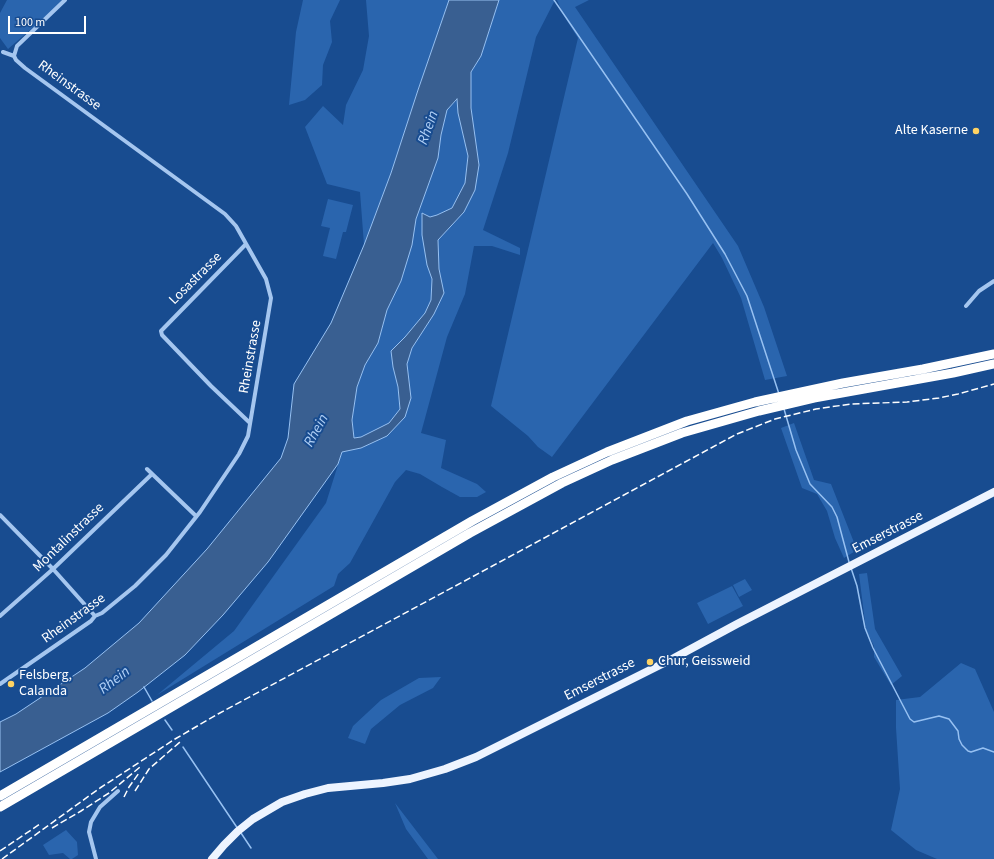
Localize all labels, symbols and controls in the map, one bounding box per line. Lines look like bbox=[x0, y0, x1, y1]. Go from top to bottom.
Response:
scale bar bbox=[10, 8, 88, 34]
text: 100 m bbox=[15, 14, 45, 31]
street label: Rheinstrasse bbox=[34, 57, 104, 115]
water label: Rhein bbox=[415, 109, 443, 147]
place label: Alte Kaserne bbox=[895, 123, 968, 139]
marker: Alte Kaserne bbox=[971, 126, 981, 136]
street label: Losastrasse bbox=[166, 249, 226, 309]
street label: Rheinstrasse bbox=[236, 319, 266, 395]
water label: Rhein bbox=[301, 411, 333, 451]
street label: Montalinstrasse bbox=[30, 500, 108, 576]
street label: Emserstrasse bbox=[850, 508, 926, 558]
street label: Rheinstrasse bbox=[39, 590, 109, 648]
place label: Chur, Geissweid bbox=[658, 654, 751, 670]
street label: Emserstrasse bbox=[562, 655, 638, 705]
marker: Chur, Geissweid bbox=[645, 657, 655, 667]
water label: Rhein bbox=[96, 663, 134, 699]
place label: Felsberg, Calanda bbox=[19, 668, 72, 700]
marker: Felsberg, Calanda bbox=[6, 679, 16, 689]

